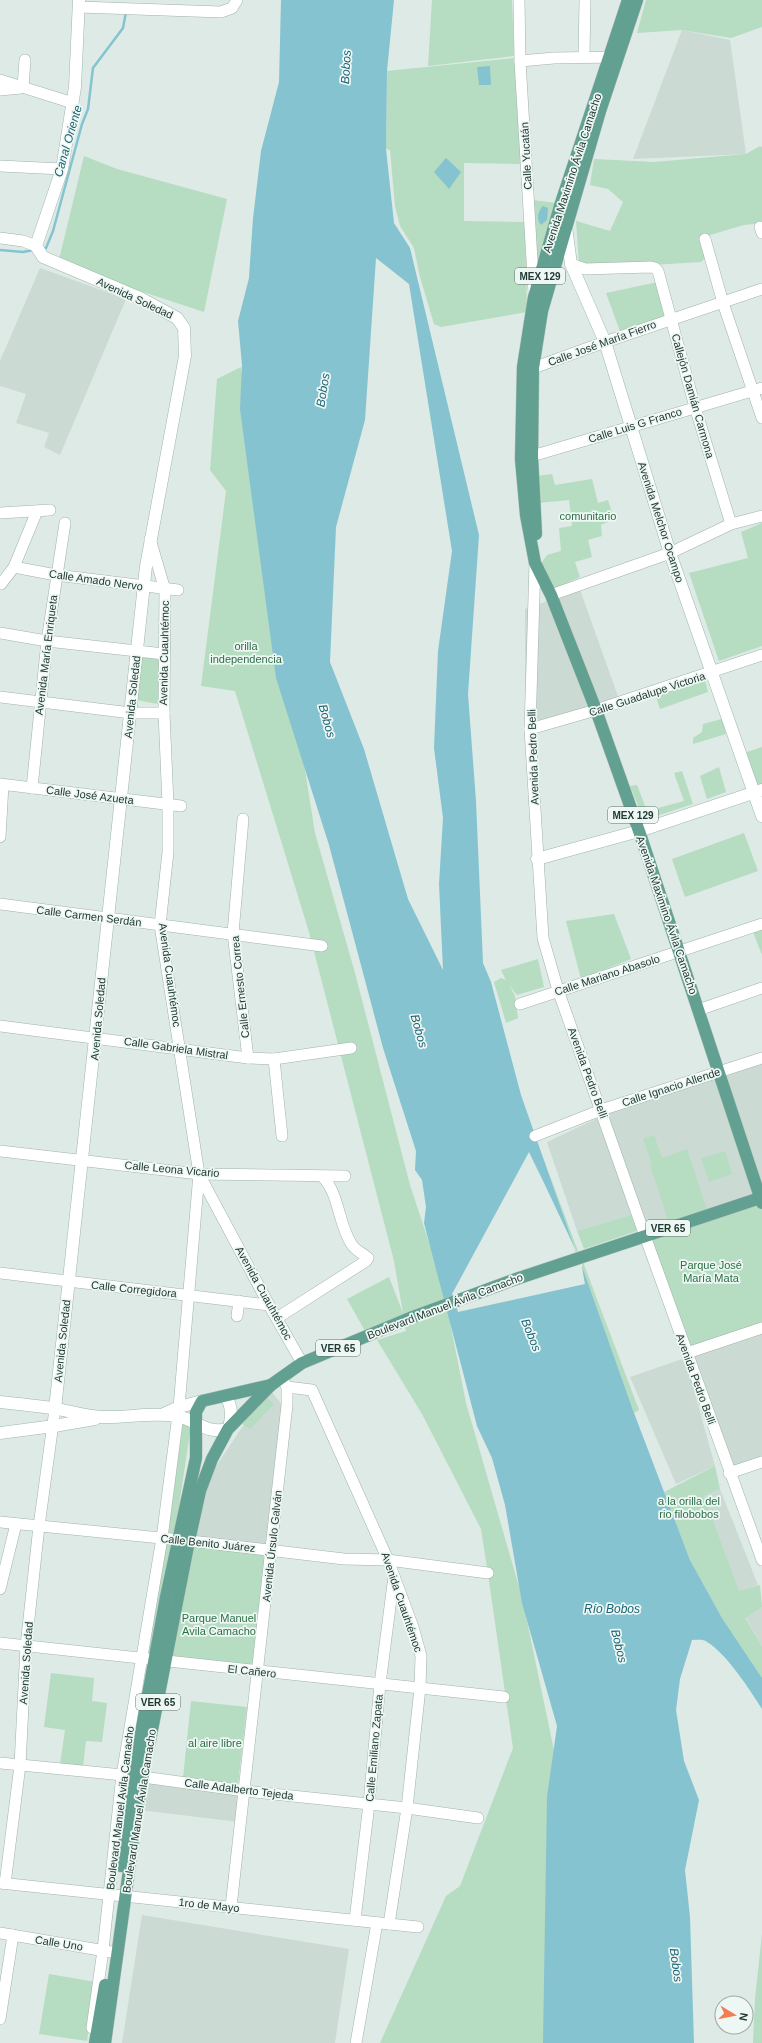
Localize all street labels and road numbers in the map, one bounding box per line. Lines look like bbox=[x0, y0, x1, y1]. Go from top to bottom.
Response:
street label: Avenida Maximino Ávila Camacho bbox=[541, 92, 603, 254]
street label: Calle Yucatán bbox=[518, 122, 534, 190]
road number: MEX 129 bbox=[515, 268, 565, 284]
street label: Avenida Soledad bbox=[95, 275, 175, 321]
street label: Calle José María Fierro bbox=[546, 318, 658, 368]
street label: Callejón Damián Carmona bbox=[669, 332, 717, 460]
street label: Calle Luis G Franco bbox=[587, 405, 683, 445]
street label: Avenida Melchor Ocampo bbox=[636, 460, 686, 584]
street label: Calle Amado Nervo bbox=[48, 567, 144, 593]
street label: Avenida María Enriqueta bbox=[33, 593, 59, 716]
street label: Avenida Cuauhtémoc bbox=[157, 600, 171, 706]
street label: Avenida Soledad bbox=[122, 655, 142, 739]
street label: Calle Guadalupe Victoria bbox=[587, 669, 707, 718]
street label: Avenida Pedro Belli bbox=[525, 709, 541, 805]
street label: Calle José Azueta bbox=[46, 784, 135, 806]
road number: MEX 129 bbox=[608, 807, 658, 823]
street label: Avenida Maximino Ávila Camacho bbox=[634, 834, 700, 996]
street label: Calle Carmen Serdán bbox=[36, 904, 142, 928]
street label: Avenida Cuauhtémoc bbox=[157, 922, 183, 1028]
street label: Calle Ernesto Correa bbox=[229, 934, 251, 1039]
street label: Calle Mariano Abasolo bbox=[553, 952, 661, 998]
street label: Avenida Soledad bbox=[88, 977, 108, 1061]
street label: Avenida Pedro Belli bbox=[566, 1026, 610, 1120]
street label: Calle Gabriela Mistral bbox=[123, 1035, 229, 1061]
street label: Calle Ignacio Allende bbox=[620, 1065, 722, 1109]
street label: Calle Leona Vicario bbox=[124, 1159, 220, 1179]
road number: VER 65 bbox=[646, 1220, 690, 1236]
street label: Avenida Cuauhtémoc bbox=[233, 1244, 295, 1342]
street label: Boulevard Manuel Ávila Camacho bbox=[366, 1271, 524, 1341]
street label: Calle Corregidora bbox=[90, 1279, 178, 1300]
street label: Avenida Soledad bbox=[52, 1299, 72, 1383]
street label: Avenida Pedro Belli bbox=[674, 1332, 718, 1426]
road number: VER 65 bbox=[316, 1340, 360, 1356]
street label: Avenida Úrsulo Galván bbox=[260, 1490, 284, 1602]
street label: Calle Benito Juárez bbox=[160, 1532, 256, 1554]
street label: Avenida Cuauhtémoc bbox=[379, 1550, 425, 1654]
street label: Avenida Soledad bbox=[17, 1621, 35, 1705]
street label: El Cañero bbox=[227, 1662, 277, 1680]
street label: Calle Emiliano Zapata bbox=[363, 1693, 385, 1802]
road number: VER 65 bbox=[136, 1694, 180, 1710]
street label: Boulevard Manuel Avila Camacho bbox=[104, 1725, 136, 1891]
street label: Boulevard Manuel Ávila Camacho bbox=[120, 1728, 158, 1894]
street label: Calle Adalberto Tejeda bbox=[184, 1776, 295, 1802]
street label: 1ro de Mayo bbox=[178, 1896, 240, 1914]
street label: Calle Uno bbox=[34, 1933, 84, 1953]

